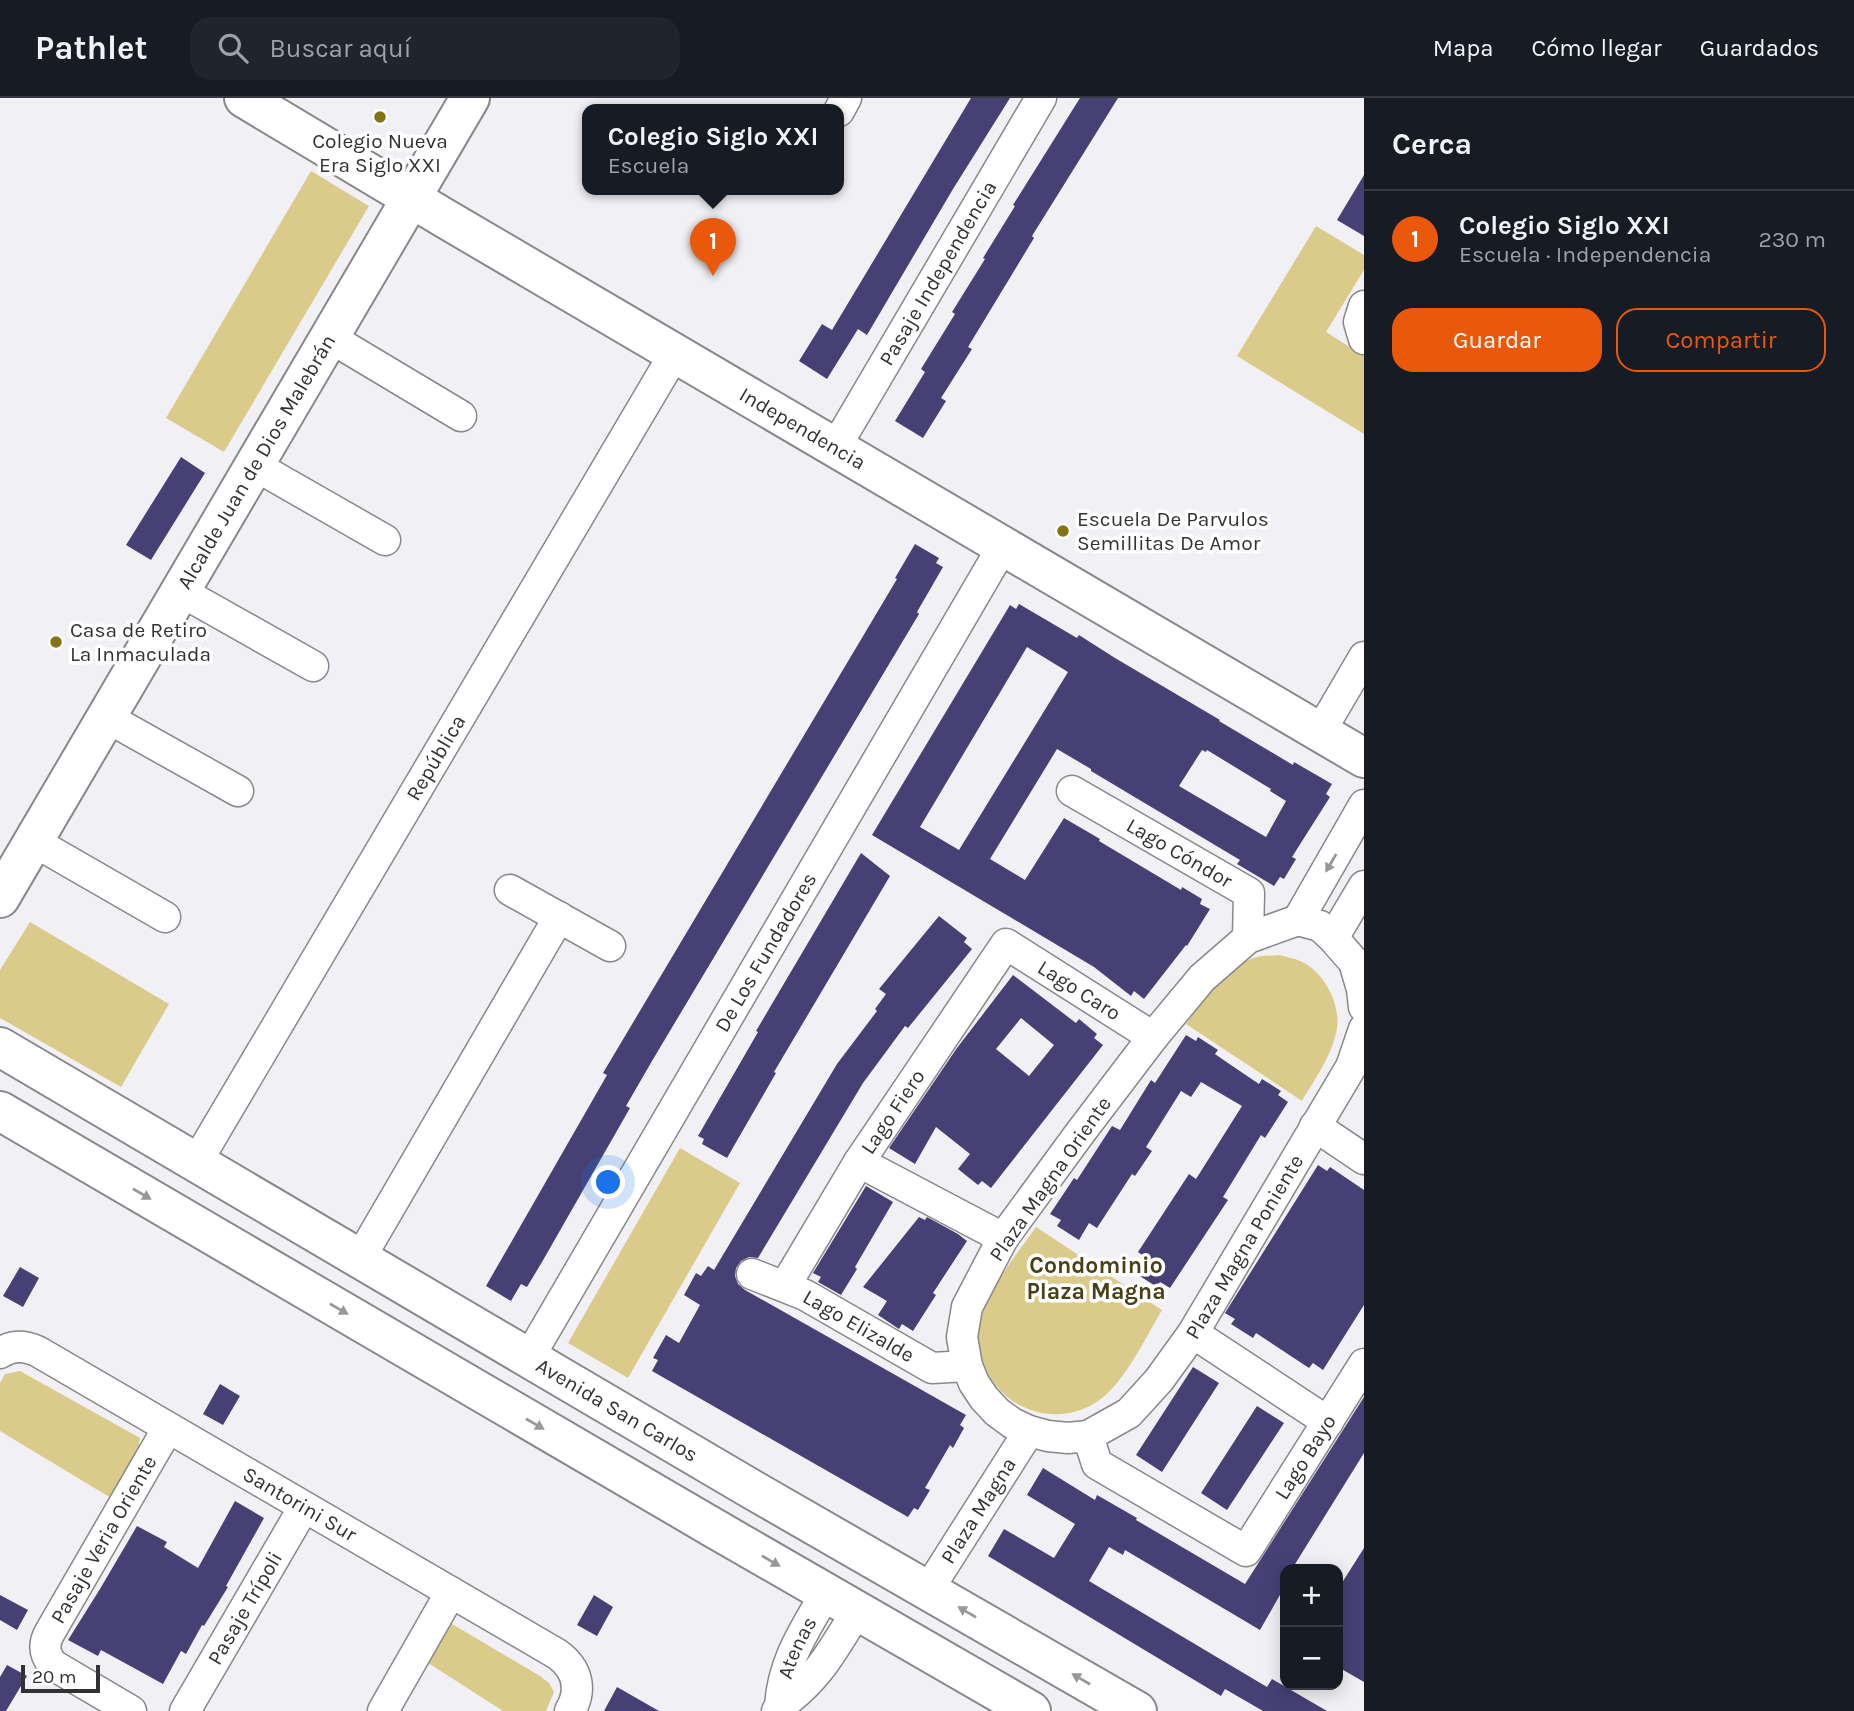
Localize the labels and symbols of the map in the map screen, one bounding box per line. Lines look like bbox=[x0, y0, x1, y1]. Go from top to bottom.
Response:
marker: Colegio Nueva Era Siglo XXI bbox=[372, 109, 388, 125]
place label: Colegio Nueva Era Siglo XXI bbox=[312, 129, 448, 177]
street label: Pasaje Independencia bbox=[874, 176, 1002, 370]
pin: 1 bbox=[690, 218, 736, 276]
street label: Alcalde Juan de Dios Malebrán bbox=[172, 330, 340, 593]
street label: Independencia bbox=[735, 382, 870, 475]
place label: Escuela De Parvulos Semillitas De Amor bbox=[1077, 507, 1269, 555]
marker: Escuela De Parvulos Semillitas De Amor bbox=[1055, 523, 1071, 539]
place label: Casa de Retiro La Inmaculada bbox=[70, 618, 211, 666]
marker: Casa de Retiro La Inmaculada bbox=[48, 634, 64, 650]
street label: República bbox=[401, 710, 470, 805]
street label: Lago Cóndor bbox=[1122, 813, 1237, 893]
one-way arrow bbox=[1325, 853, 1337, 872]
street label: De Los Fundadores bbox=[710, 868, 821, 1036]
street label: Lago Caro bbox=[1033, 955, 1125, 1025]
street label: Lago Fiero bbox=[856, 1065, 930, 1159]
street label: Plaza Magna Oriente bbox=[984, 1092, 1116, 1266]
street label: Plaza Magna Poniente bbox=[1180, 1150, 1308, 1343]
your location bbox=[591, 1165, 625, 1199]
one-way arrow bbox=[133, 1188, 152, 1201]
district label: Condominio Plaza Magna bbox=[1026, 1252, 1166, 1305]
street label: Lago Elizalde bbox=[799, 1284, 919, 1367]
one-way arrow bbox=[329, 1303, 348, 1315]
street label: Avenida San Carlos bbox=[532, 1353, 702, 1467]
street label: Lago Bayo bbox=[1270, 1410, 1341, 1504]
one-way arrow bbox=[526, 1417, 545, 1430]
street label: Pasaje Veria Oriente bbox=[45, 1451, 161, 1628]
street label: Plaza Magna bbox=[936, 1453, 1021, 1568]
street label: Santorini Sur bbox=[239, 1462, 361, 1547]
street label: Pasaje Trípoli bbox=[203, 1547, 287, 1669]
one-way arrow bbox=[761, 1555, 780, 1567]
one-way arrow bbox=[957, 1606, 976, 1619]
street label: Atenas bbox=[773, 1612, 822, 1682]
scale bar bbox=[21, 1662, 100, 1694]
one-way arrow bbox=[1072, 1673, 1091, 1685]

